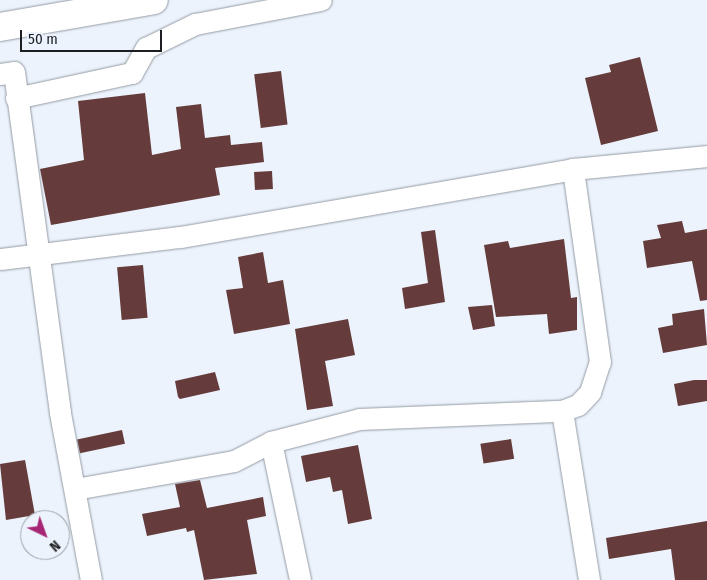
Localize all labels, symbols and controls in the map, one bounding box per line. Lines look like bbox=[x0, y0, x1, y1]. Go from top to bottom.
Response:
scale bar bbox=[22, 20, 165, 52]
text: 50 m bbox=[28, 30, 58, 48]
north arrow bbox=[20, 510, 70, 560]
text: N bbox=[46, 537, 64, 555]

